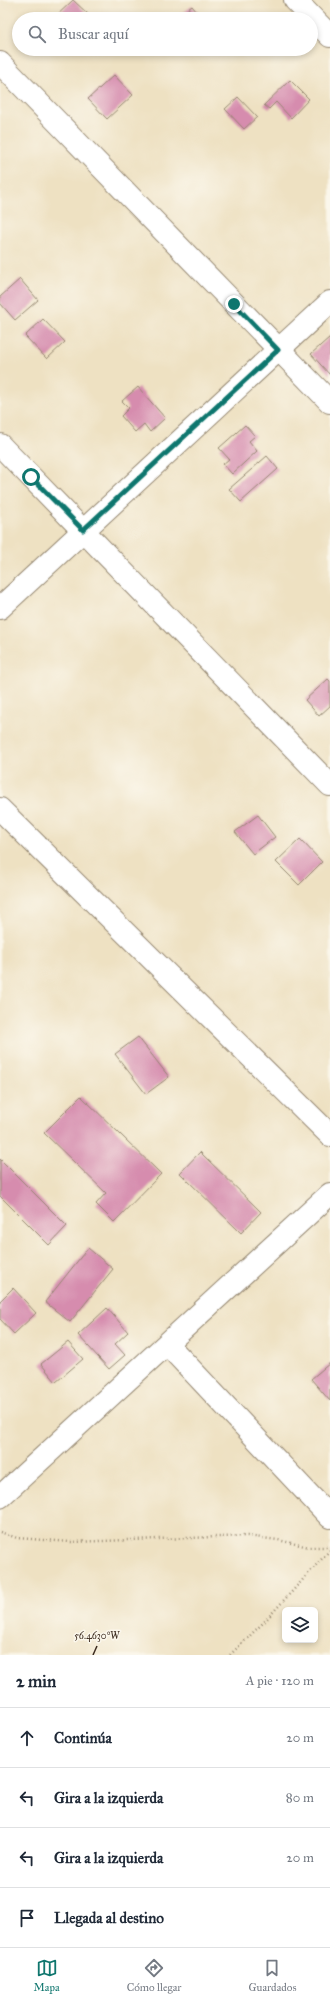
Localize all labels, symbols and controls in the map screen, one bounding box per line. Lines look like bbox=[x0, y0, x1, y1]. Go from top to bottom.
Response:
search box bbox=[12, 12, 318, 56]
icon: search bbox=[26, 23, 48, 45]
text: Buscar aquí bbox=[58, 25, 129, 43]
route end bbox=[225, 295, 243, 313]
route start bbox=[22, 468, 40, 486]
map controls bbox=[282, 1607, 318, 1643]
button: layers bbox=[282, 1607, 318, 1643]
text: 56.4630°W bbox=[74, 1630, 120, 1642]
text: 2 min bbox=[16, 1671, 56, 1692]
text: A pie · 120 m bbox=[246, 1673, 314, 1689]
icon: ahead bbox=[16, 1727, 38, 1749]
text: Continúa bbox=[54, 1729, 112, 1747]
text: 20 m bbox=[286, 1730, 314, 1746]
icon: left bbox=[16, 1787, 38, 1809]
text: Gira a la izquierda bbox=[54, 1789, 163, 1807]
text: 80 m bbox=[286, 1790, 314, 1806]
icon: left bbox=[16, 1847, 38, 1869]
text: Gira a la izquierda bbox=[54, 1849, 163, 1867]
text: 20 m bbox=[286, 1850, 314, 1866]
icon: arrive bbox=[16, 1907, 38, 1929]
text: Llegada al destino bbox=[54, 1909, 164, 1927]
tab: Mapa bbox=[34, 1957, 60, 1994]
tab: Cómo llegar bbox=[127, 1957, 181, 1994]
tab: Guardados bbox=[248, 1957, 296, 1994]

